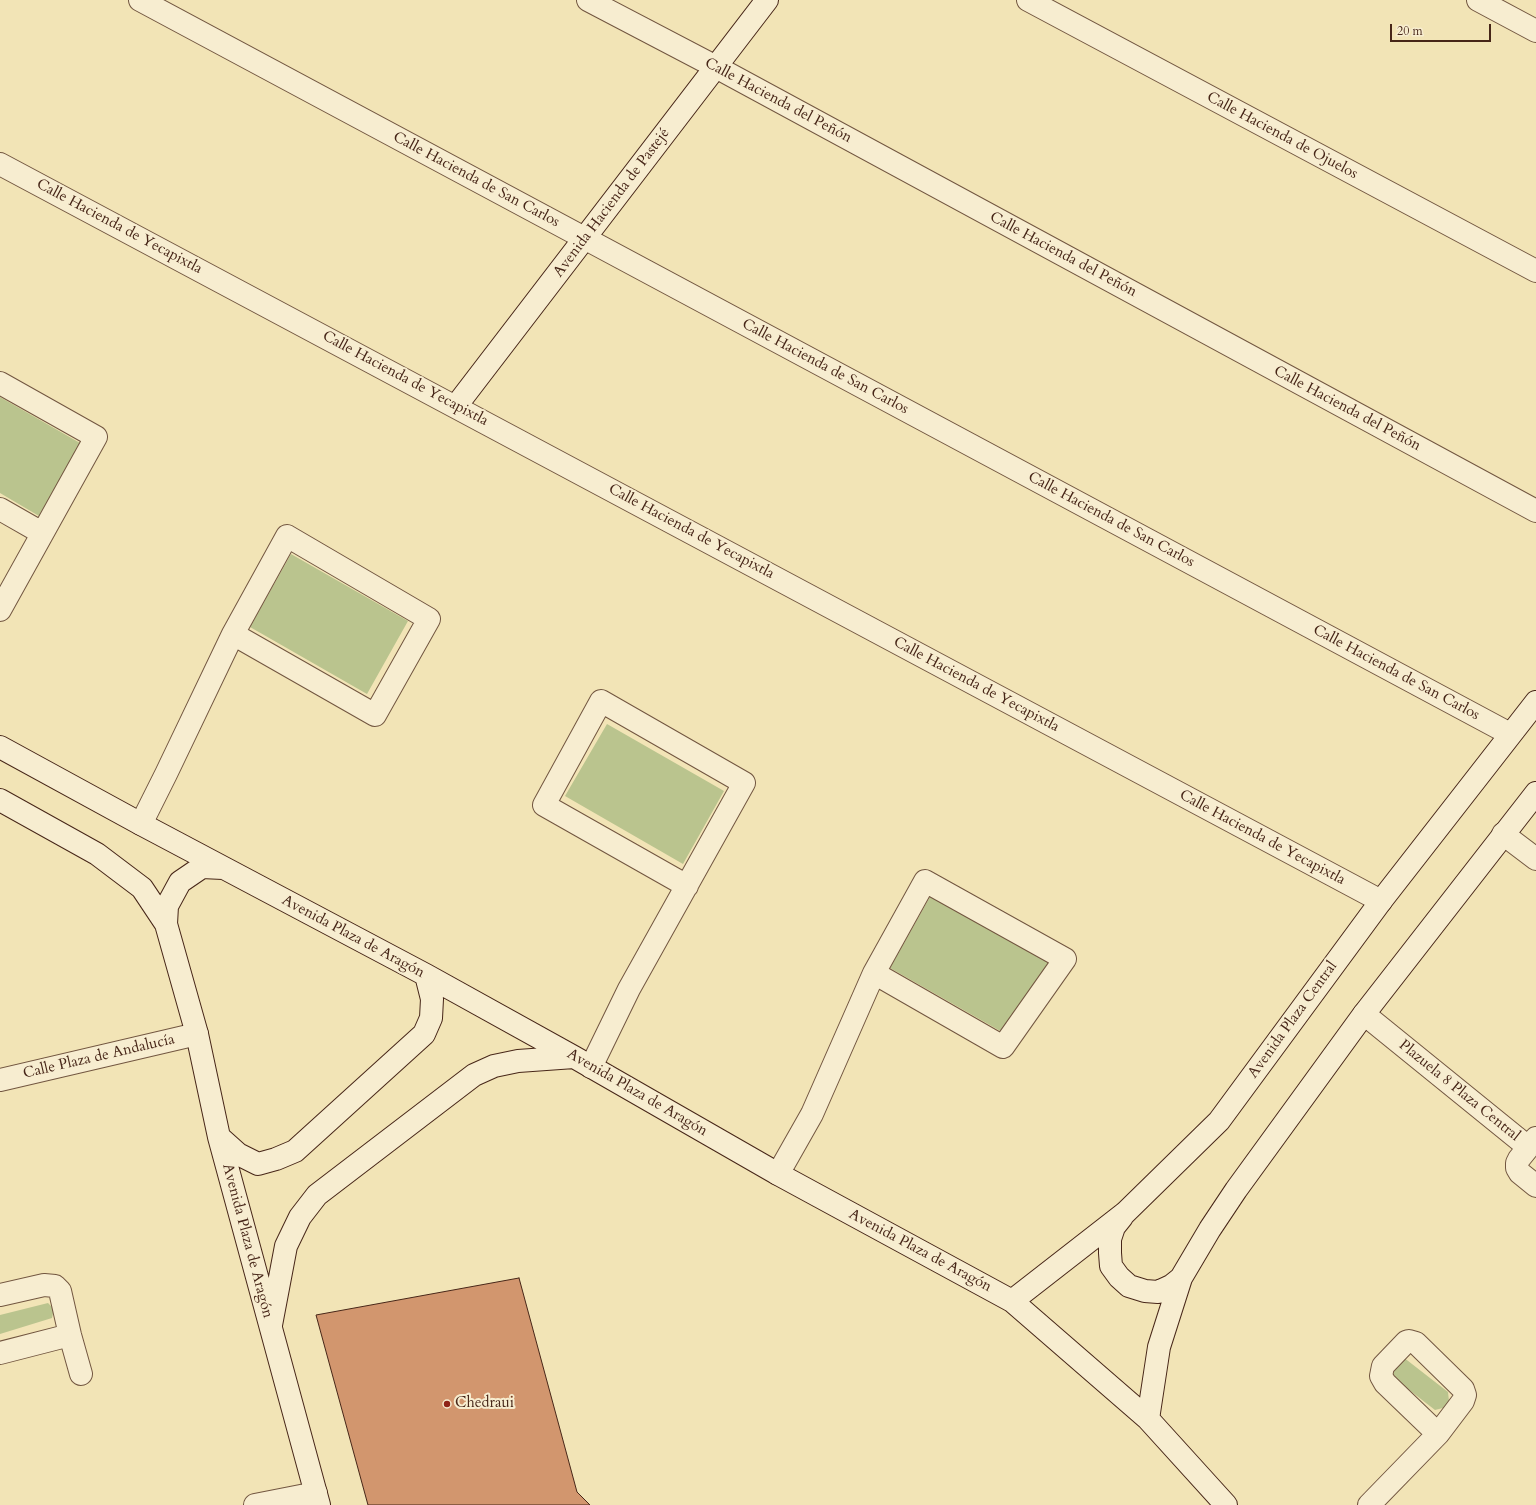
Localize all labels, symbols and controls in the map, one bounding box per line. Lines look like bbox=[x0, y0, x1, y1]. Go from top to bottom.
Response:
scale bar bbox=[1392, 16, 1493, 42]
text: 20 m bbox=[1397, 23, 1423, 39]
street label: Calle Hacienda del Peñón bbox=[701, 55, 855, 147]
street label: Calle Hacienda de Ojuelos bbox=[1203, 89, 1361, 183]
street label: Avenida Hacienda de Pastejé bbox=[550, 125, 674, 281]
street label: Calle Hacienda de San Carlos bbox=[390, 128, 562, 232]
street label: Calle Hacienda de Yecapixtla bbox=[33, 176, 205, 278]
street label: Calle Hacienda del Peñón bbox=[986, 209, 1140, 301]
street label: Calle Hacienda de San Carlos bbox=[739, 315, 911, 419]
street label: Calle Hacienda de Yecapixtla bbox=[319, 328, 491, 430]
street label: Calle Hacienda del Peñón bbox=[1270, 363, 1424, 455]
street label: Calle Hacienda de San Carlos bbox=[1025, 468, 1197, 572]
street label: Calle Hacienda de Yecapixtla bbox=[605, 481, 777, 583]
street label: Calle Hacienda de San Carlos bbox=[1310, 621, 1482, 725]
street label: Calle Hacienda de Yecapixtla bbox=[890, 634, 1062, 736]
street label: Calle Hacienda de Yecapixtla bbox=[1176, 787, 1348, 889]
street label: Avenida Plaza de Aragón bbox=[279, 892, 427, 982]
street label: Avenida Plaza Central bbox=[1245, 958, 1341, 1082]
street label: Calle Plaza de Andalucía bbox=[22, 1031, 176, 1083]
street label: Plazuela 8 Plaza Central bbox=[1395, 1037, 1523, 1145]
street label: Avenida Plaza de Aragón bbox=[564, 1045, 710, 1141]
street label: Avenida Plaza de Aragón bbox=[218, 1162, 276, 1320]
street label: Avenida Plaza de Aragón bbox=[846, 1206, 994, 1296]
place label: Chedraui bbox=[455, 1395, 514, 1413]
marker: Chedraui bbox=[442, 1399, 452, 1409]

